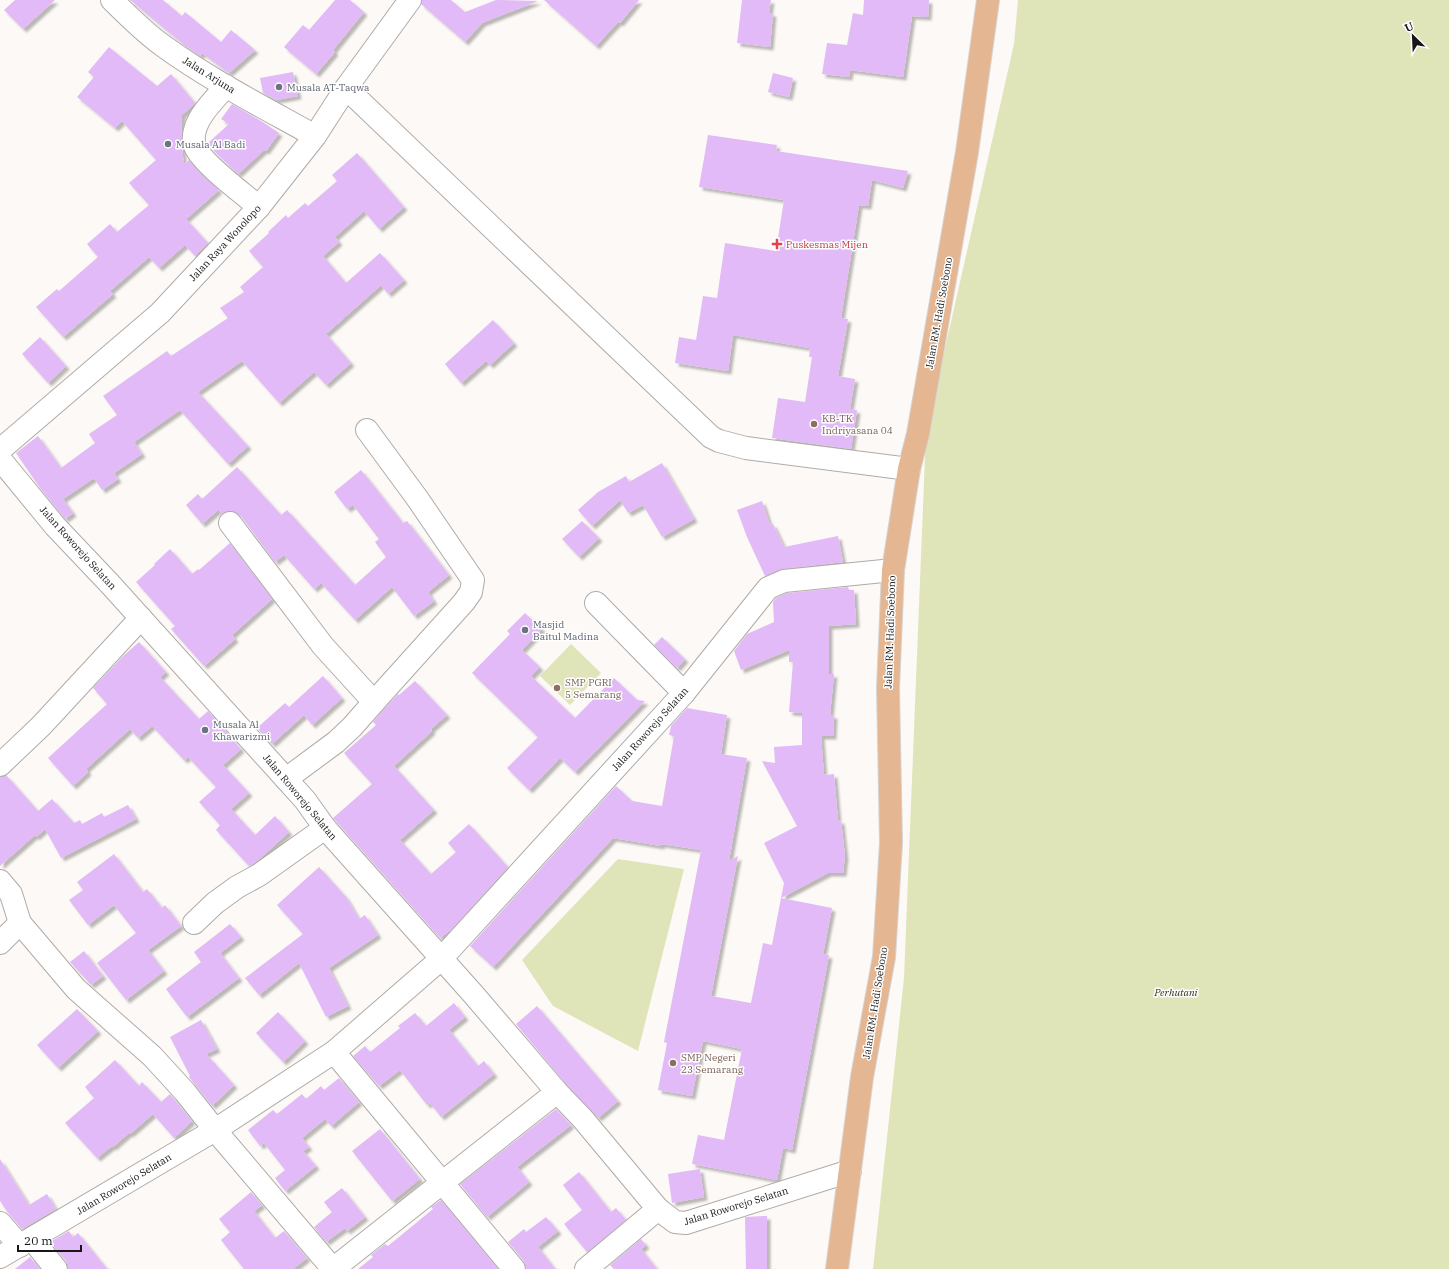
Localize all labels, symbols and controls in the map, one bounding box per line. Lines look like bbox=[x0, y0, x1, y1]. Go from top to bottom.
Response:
north arrow bbox=[1393, 16, 1433, 56]
text: U bbox=[1402, 19, 1416, 35]
street label: Jalan Arjuna bbox=[180, 54, 238, 97]
place label: Musala AT-Taqwa bbox=[287, 81, 370, 94]
marker: Musala AT-Taqwa bbox=[274, 82, 284, 92]
place label: Musala Al Badi bbox=[176, 138, 246, 151]
marker: Musala Al Badi bbox=[163, 139, 173, 149]
street label: Jalan Raya Wonolopo bbox=[186, 202, 264, 284]
marker: Puskesmas Mijen bbox=[771, 238, 783, 250]
place label: Puskesmas Mijen bbox=[786, 238, 869, 251]
street label: Jalan RM. Hadi Soebono bbox=[923, 256, 955, 370]
place label: KB-TK Indriyasana 04 bbox=[822, 412, 893, 437]
marker: KB-TK Indriyasana 04 bbox=[809, 419, 819, 429]
street label: Jalan Roworejo Selatan bbox=[37, 503, 120, 593]
street label: Jalan RM. Hadi Soebono bbox=[882, 575, 898, 689]
place label: Masjid Baitul Madina bbox=[533, 618, 599, 643]
marker: Masjid Baitul Madina bbox=[520, 625, 530, 635]
place label: SMP PGRI 5 Semarang bbox=[565, 676, 622, 701]
marker: SMP PGRI 5 Semarang bbox=[552, 683, 562, 693]
street label: Jalan Roworejo Selatan bbox=[609, 684, 692, 774]
place label: Musala Al Khawarizmi bbox=[213, 718, 270, 743]
marker: Musala Al Khawarizmi bbox=[200, 725, 210, 735]
street label: Jalan Roworejo Selatan bbox=[260, 751, 340, 843]
street label: Jalan RM. Hadi Soebono bbox=[860, 946, 890, 1060]
park label: Perhutani bbox=[1153, 986, 1198, 999]
place label: SMP Negeri 23 Semarang bbox=[681, 1051, 744, 1076]
marker: SMP Negeri 23 Semarang bbox=[668, 1058, 678, 1068]
street label: Jalan Roworejo Selatan bbox=[74, 1150, 174, 1217]
street label: Jalan Roworejo Selatan bbox=[682, 1184, 790, 1228]
scale bar bbox=[18, 1227, 81, 1253]
text: 20 m bbox=[24, 1233, 53, 1248]

